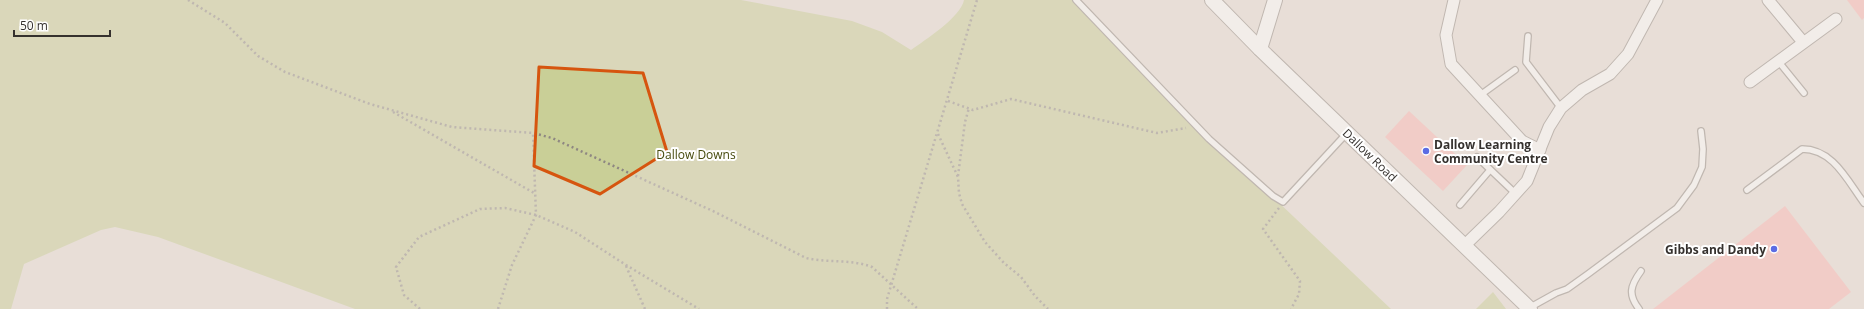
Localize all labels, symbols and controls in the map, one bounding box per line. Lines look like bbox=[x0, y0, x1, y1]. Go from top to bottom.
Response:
scale bar bbox=[14, 12, 110, 38]
text: 50 m bbox=[20, 17, 48, 34]
street label: Dallow Road bbox=[1339, 125, 1401, 185]
place label: Dallow Learning Community Centre bbox=[1434, 136, 1548, 167]
park label: Dallow Downs bbox=[656, 146, 736, 163]
marker: Dallow Learning Community Centre bbox=[1421, 146, 1431, 156]
place label: Gibbs and Dandy bbox=[1665, 241, 1766, 258]
marker: Gibbs and Dandy bbox=[1769, 244, 1779, 254]

